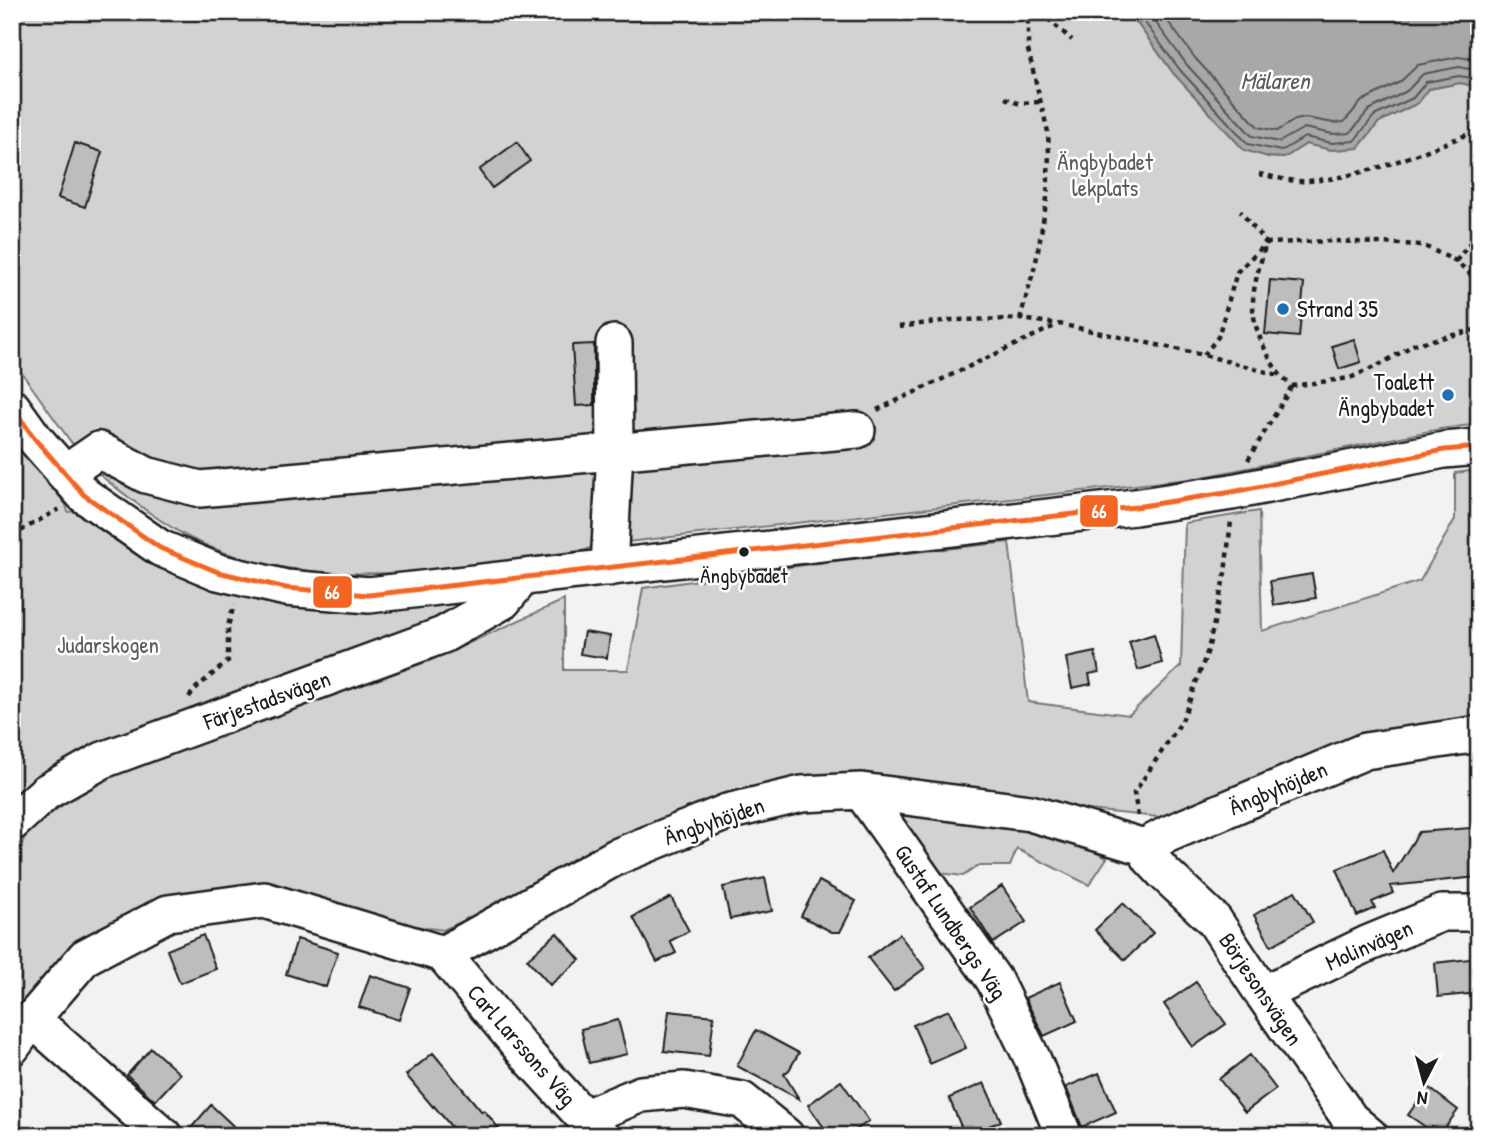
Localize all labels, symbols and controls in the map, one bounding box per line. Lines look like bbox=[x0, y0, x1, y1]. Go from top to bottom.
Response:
water label: Mälaren bbox=[1240, 64, 1312, 96]
park label: Ängbybadet lekplats bbox=[1057, 146, 1154, 203]
place label: Strand 35 bbox=[1297, 293, 1378, 324]
marker: Strand 35 bbox=[1275, 301, 1291, 317]
place label: Toalett Ängbybadet bbox=[1338, 366, 1435, 423]
marker: Toalett Ängbybadet bbox=[1440, 387, 1456, 403]
line badge: 66 bbox=[1079, 494, 1119, 528]
text: 66 bbox=[1091, 498, 1107, 524]
marker: Ängbybadet bbox=[737, 545, 751, 559]
place label: Ängbybadet bbox=[700, 561, 788, 590]
line badge: 66 bbox=[312, 575, 353, 609]
text: 66 bbox=[324, 579, 340, 605]
park label: Judarskogen bbox=[57, 629, 159, 660]
street label: Färjestadsvägen bbox=[198, 662, 334, 737]
street label: Ängbyhöjden bbox=[1224, 753, 1332, 822]
street label: Ängbyhöjden bbox=[660, 789, 768, 852]
street label: Gustaf Lundbergs Väg bbox=[888, 838, 1015, 1005]
street label: Molinvägen bbox=[1320, 912, 1417, 978]
street label: Börjesonsvägen bbox=[1212, 926, 1311, 1051]
street label: Carl Larssons Väg bbox=[461, 977, 584, 1112]
north arrow bbox=[1390, 1046, 1460, 1116]
text: N bbox=[1416, 1085, 1429, 1112]

